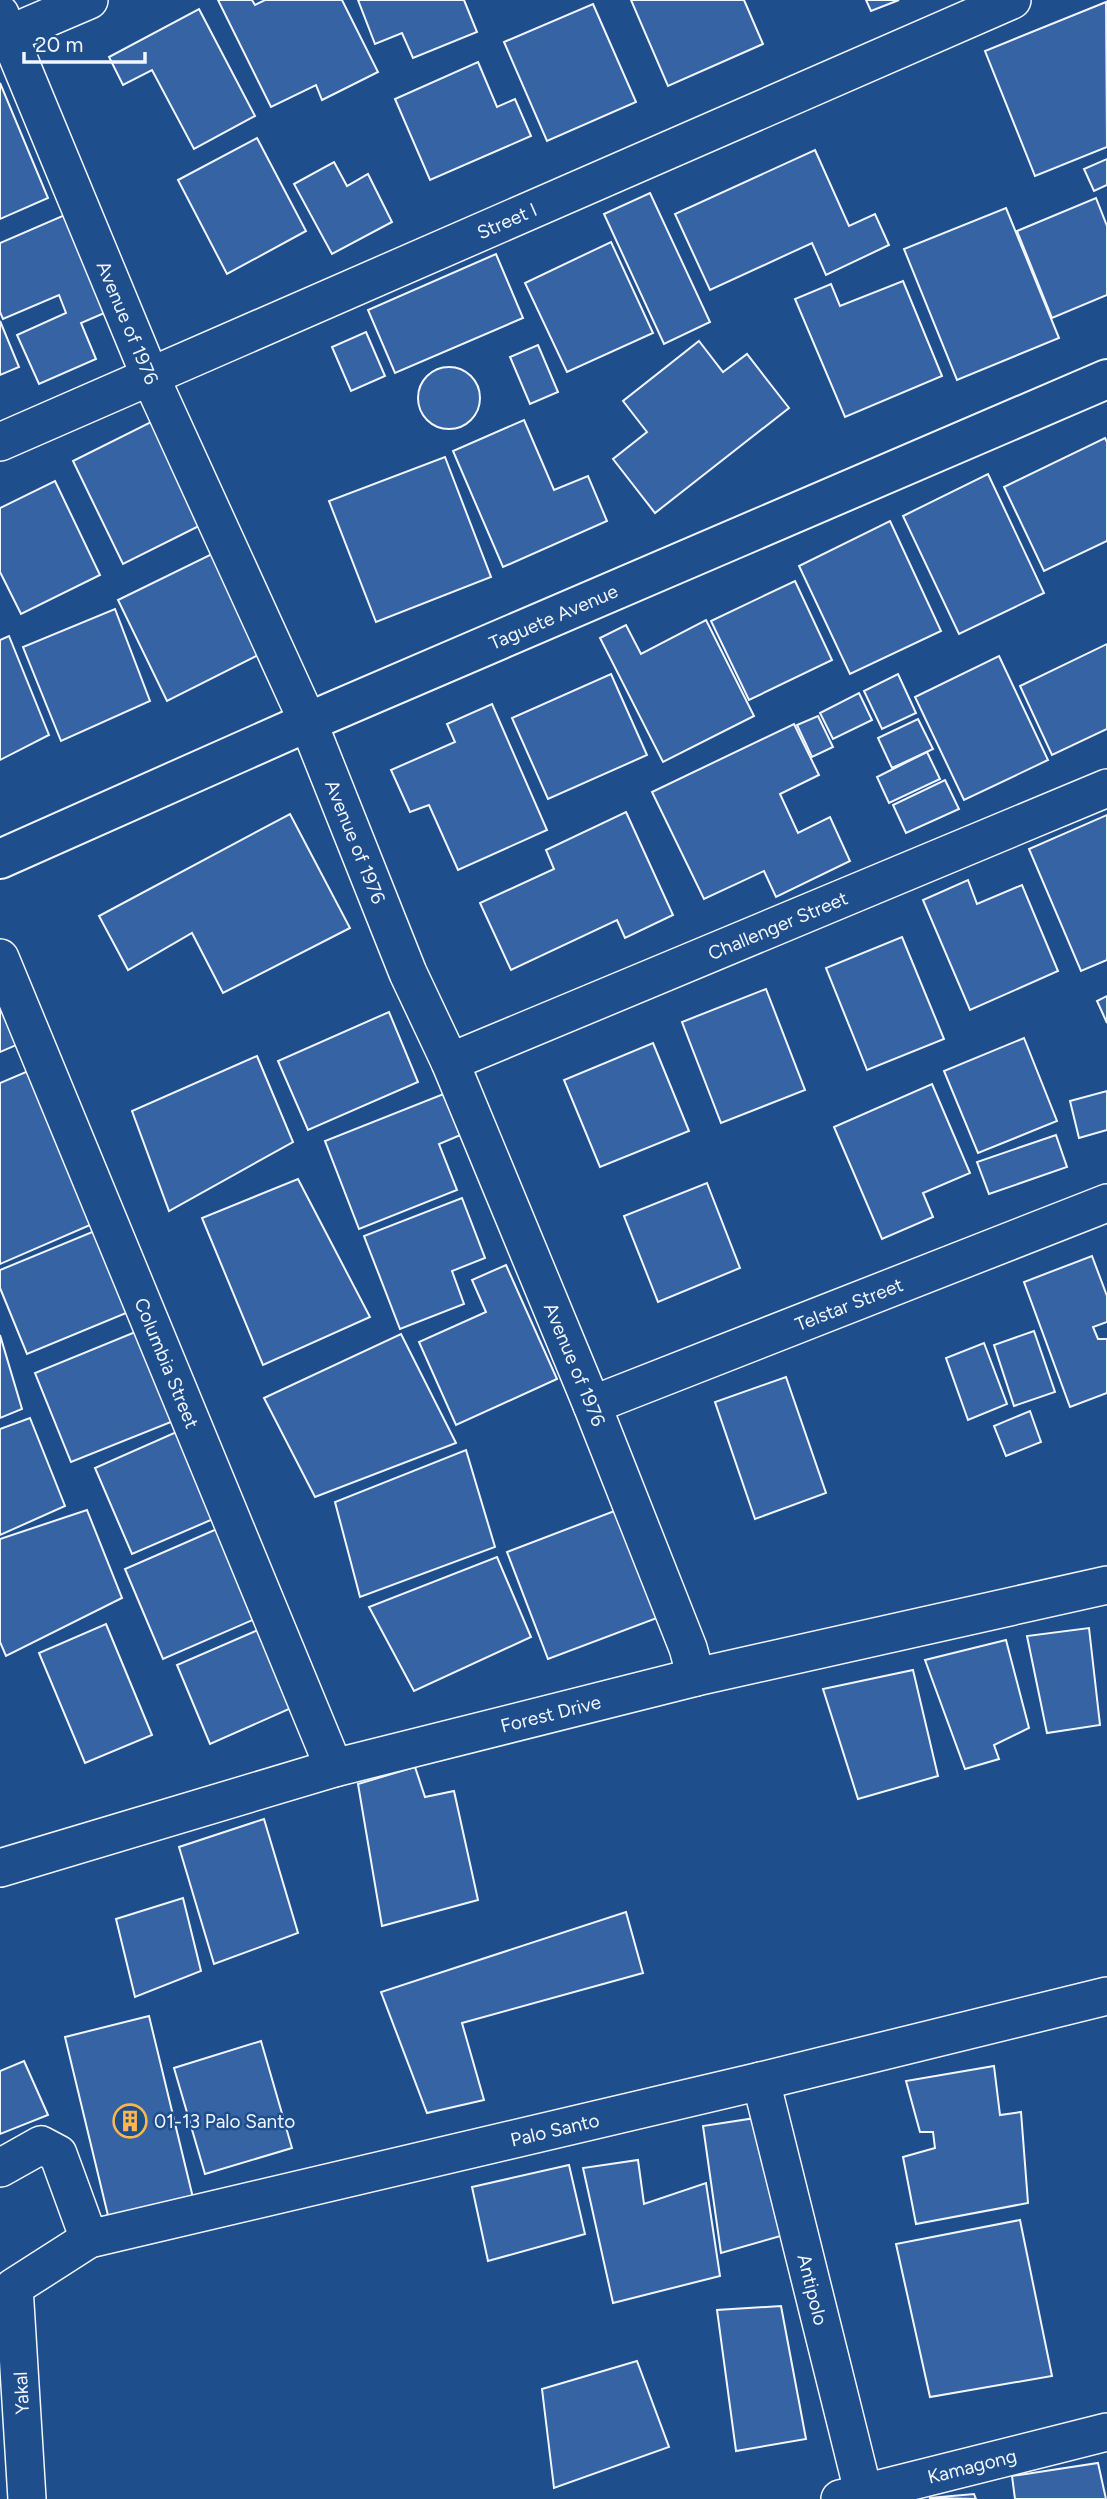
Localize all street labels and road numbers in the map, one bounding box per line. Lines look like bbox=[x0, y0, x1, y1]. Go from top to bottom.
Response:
street label: Street I bbox=[473, 198, 540, 244]
street label: Avenue of 1976 bbox=[92, 258, 163, 388]
street label: Taguete Avenue bbox=[486, 579, 621, 655]
street label: Avenue of 1976 bbox=[320, 777, 390, 907]
street label: Challenger Street bbox=[705, 886, 851, 965]
street label: Telstar Street bbox=[792, 1273, 906, 1336]
street label: Columbia Street bbox=[129, 1295, 204, 1432]
street label: Avenue of 1976 bbox=[539, 1299, 610, 1430]
street label: Forest Drive bbox=[498, 1690, 603, 1738]
street label: Palo Santo bbox=[508, 2108, 602, 2152]
street label: Antipolo bbox=[793, 2252, 832, 2328]
street label: Yakal bbox=[9, 2371, 34, 2415]
street label: Kamagong bbox=[925, 2444, 1019, 2489]

